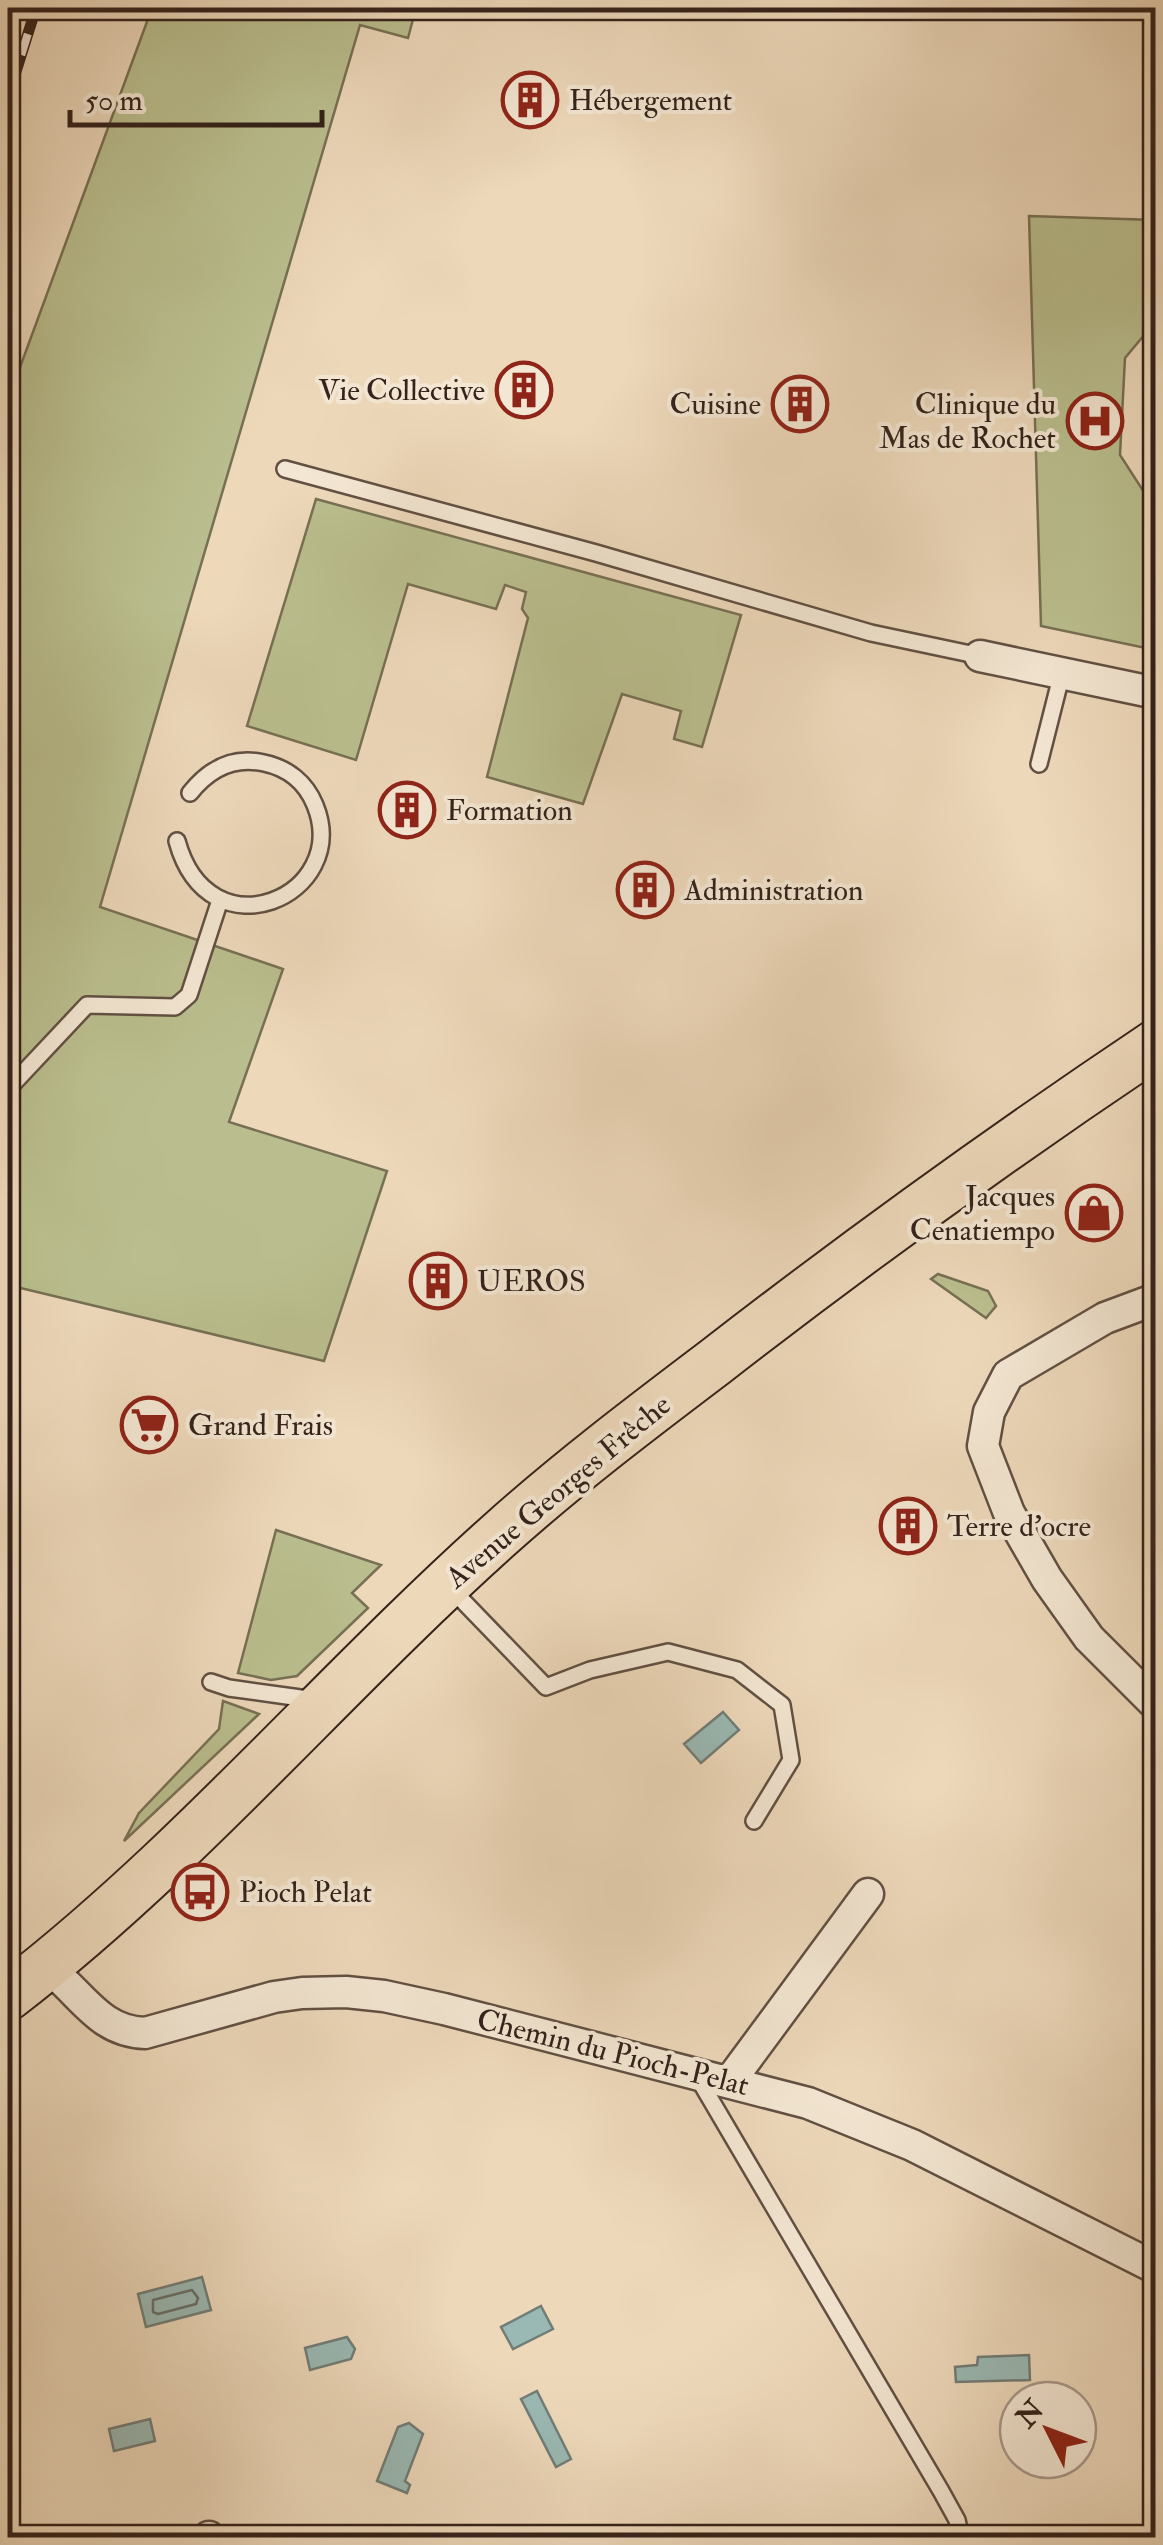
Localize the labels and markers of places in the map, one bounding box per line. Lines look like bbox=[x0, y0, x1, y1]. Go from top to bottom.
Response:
building icon: Hébergement bbox=[500, 70, 560, 130]
place label: Hébergement bbox=[569, 82, 732, 119]
building icon: Vie Collective bbox=[494, 360, 554, 420]
place label: Vie Collective bbox=[318, 372, 485, 409]
building icon: Cuisine bbox=[770, 374, 830, 434]
place label: Cuisine bbox=[670, 386, 761, 423]
place label: Clinique du Mas de Rochet bbox=[879, 386, 1056, 457]
hospital icon: Clinique du Mas de Rochet bbox=[1065, 391, 1125, 451]
building icon: Formation bbox=[377, 780, 437, 840]
place label: Formation bbox=[446, 792, 573, 829]
building icon: Administration bbox=[615, 860, 675, 920]
place label: Administration bbox=[683, 872, 864, 909]
place label: Jacques Cenatiempo bbox=[910, 1178, 1055, 1249]
shop icon: Jacques Cenatiempo bbox=[1064, 1183, 1124, 1243]
building icon: UEROS bbox=[408, 1251, 468, 1311]
place label: UEROS bbox=[477, 1263, 586, 1300]
supermarket icon: Grand Frais bbox=[119, 1395, 179, 1455]
place label: Grand Frais bbox=[188, 1407, 333, 1444]
building icon: Terre d'ocre bbox=[878, 1496, 938, 1556]
place label: Terre d'ocre bbox=[947, 1508, 1091, 1545]
bus stop icon: Pioch Pelat bbox=[170, 1862, 230, 1922]
place label: Pioch Pelat bbox=[239, 1874, 372, 1911]

